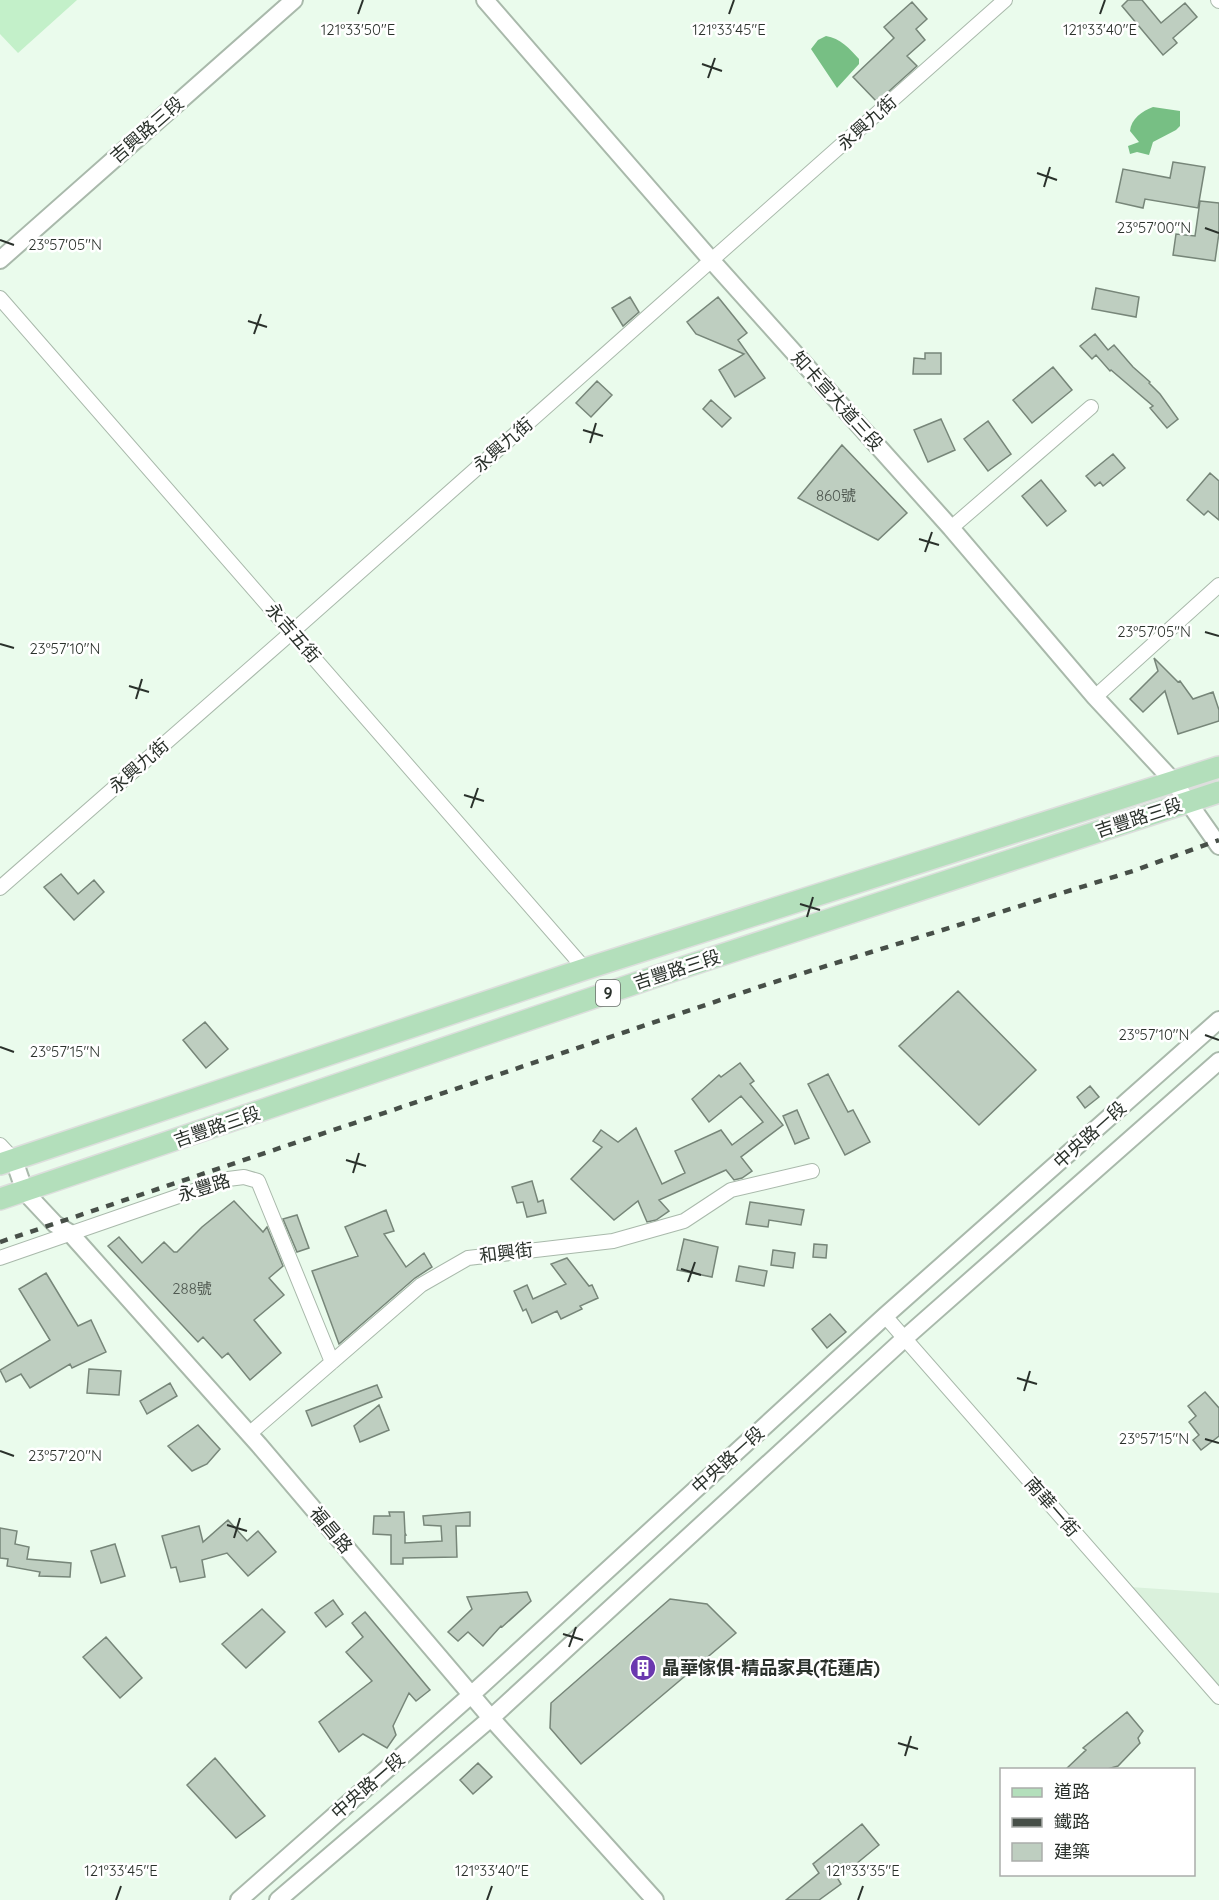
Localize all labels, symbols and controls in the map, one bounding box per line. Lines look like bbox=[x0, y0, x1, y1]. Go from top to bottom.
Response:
text: 121°33'50"E bbox=[321, 20, 395, 39]
text: 121°33'45"E bbox=[692, 20, 766, 39]
text: 121°33'40"E bbox=[1063, 20, 1137, 39]
street label: 永興九街 bbox=[832, 90, 901, 155]
street label: 吉興路三段 bbox=[105, 91, 188, 168]
text: 23°57'00"N bbox=[1117, 218, 1191, 237]
text: 23°57'05"N bbox=[28, 235, 102, 254]
street label: 知卡宣大道三段 bbox=[787, 346, 888, 455]
street label: 永興九街 bbox=[468, 412, 537, 477]
house number: 860號 bbox=[816, 486, 856, 505]
street label: 永吉五街 bbox=[261, 598, 326, 667]
text: 23°57'05"N bbox=[1117, 622, 1191, 641]
text: 23°57'10"N bbox=[29, 639, 101, 658]
street label: 永興九街 bbox=[104, 733, 173, 798]
street label: 吉豐路三段 bbox=[1092, 793, 1185, 842]
street label: 吉豐路三段 bbox=[630, 945, 723, 994]
road number: 9 bbox=[596, 980, 620, 1006]
text: 23°57'10"N bbox=[1118, 1025, 1190, 1044]
text: 23°57'15"N bbox=[30, 1042, 100, 1061]
street label: 中央路一段 bbox=[1049, 1096, 1131, 1173]
street label: 吉豐路三段 bbox=[171, 1101, 263, 1152]
street label: 永豐路 bbox=[175, 1169, 233, 1206]
street label: 和興街 bbox=[478, 1238, 534, 1267]
house number: 288號 bbox=[172, 1279, 212, 1298]
street label: 中央路一段 bbox=[687, 1421, 769, 1498]
text: 23°57'15"N bbox=[1119, 1429, 1189, 1448]
text: 23°57'20"N bbox=[28, 1446, 102, 1465]
street label: 南華一街 bbox=[1020, 1472, 1085, 1541]
street label: 福昌路 bbox=[305, 1502, 358, 1558]
building icon: 晶華傢俱-精品家具(花蓮店) bbox=[628, 1653, 658, 1683]
place label: 晶華傢俱-精品家具(花蓮店) bbox=[662, 1656, 880, 1679]
street label: 中央路一段 bbox=[326, 1747, 409, 1824]
legend bbox=[1000, 1768, 1195, 1876]
text: 道路 bbox=[1054, 1780, 1090, 1803]
text: 鐵路 bbox=[1054, 1810, 1090, 1833]
text: 建築 bbox=[1054, 1840, 1090, 1863]
text: 121°33'45"E bbox=[84, 1861, 158, 1880]
text: 121°33'40"E bbox=[455, 1861, 529, 1880]
text: 121°33'35"E bbox=[826, 1861, 900, 1880]

